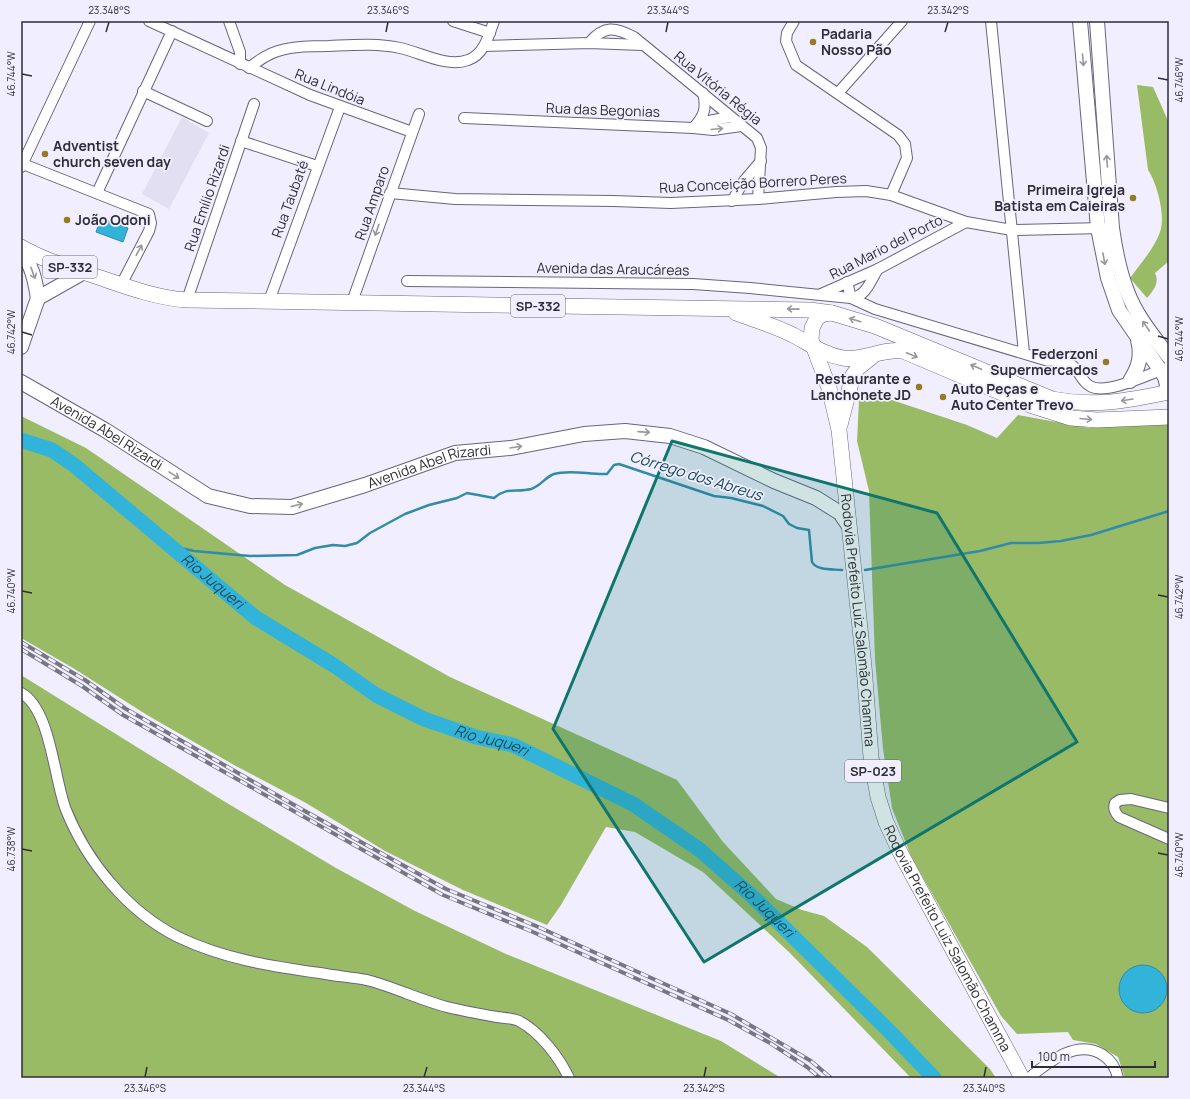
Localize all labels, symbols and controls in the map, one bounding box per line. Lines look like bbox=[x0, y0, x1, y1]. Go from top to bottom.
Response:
text: 23.348°S bbox=[88, 3, 130, 17]
text: 23.346°S bbox=[367, 3, 409, 17]
text: 23.344°S bbox=[647, 3, 689, 17]
text: 23.342°S bbox=[927, 3, 969, 17]
place label: Padaria Nosso Pão bbox=[821, 24, 892, 59]
marker: Padaria Nosso Pão bbox=[808, 37, 818, 47]
street label: Rua Vitória Régia bbox=[670, 46, 766, 129]
text: 46.744°W bbox=[4, 51, 18, 97]
one-way arrow bbox=[1079, 53, 1087, 66]
text: 46.746°W bbox=[1172, 57, 1186, 103]
street label: Rua Lindóia bbox=[292, 64, 368, 109]
street label: Rua das Begonias bbox=[546, 98, 660, 121]
one-way arrow bbox=[710, 126, 723, 133]
place label: Adventist church seven day bbox=[53, 136, 171, 171]
street label: Rua Emílio Rizardi bbox=[179, 142, 234, 254]
marker: Adventist church seven day bbox=[40, 149, 50, 159]
one-way arrow bbox=[1103, 155, 1110, 168]
street label: Rua Taubaté bbox=[267, 158, 312, 240]
street label: Rua Amparo bbox=[350, 163, 393, 243]
street label: Rua Conceição Borrero Peres bbox=[659, 168, 847, 197]
place label: Primeira Igreja Batista em Caieiras bbox=[994, 180, 1125, 215]
marker: Primeira Igreja Batista em Caieiras bbox=[1128, 193, 1138, 203]
place label: João Odoni bbox=[75, 210, 151, 229]
street label: Rua Mario del Porto bbox=[826, 210, 946, 283]
marker: João Odoni bbox=[62, 215, 72, 225]
one-way arrow bbox=[373, 224, 381, 236]
one-way arrow bbox=[136, 244, 143, 256]
one-way arrow bbox=[1100, 252, 1108, 265]
road number: SP-332 bbox=[43, 256, 97, 278]
street label: Avenida das Araucáreas bbox=[536, 258, 690, 279]
one-way arrow bbox=[30, 267, 37, 280]
road number: SP-332 bbox=[511, 295, 565, 317]
one-way arrow bbox=[787, 305, 800, 313]
text: 46.742°W bbox=[4, 309, 18, 354]
one-way arrow bbox=[849, 316, 862, 323]
text: 46.744°W bbox=[1172, 316, 1186, 362]
one-way arrow bbox=[1142, 320, 1150, 331]
place label: Federzoni Supermercados bbox=[990, 344, 1098, 379]
one-way arrow bbox=[906, 351, 918, 359]
marker: Federzoni Supermercados bbox=[1101, 357, 1111, 367]
one-way arrow bbox=[971, 363, 983, 370]
place label: Restaurante e Lanchonete JD bbox=[811, 369, 911, 404]
place label: Auto Peças e Auto Center Trevo bbox=[951, 379, 1074, 414]
marker: Restaurante e Lanchonete JD bbox=[914, 382, 924, 392]
street label: Avenida Abel Rizardi bbox=[48, 391, 167, 474]
marker: Auto Peças e Auto Center Trevo bbox=[938, 392, 948, 402]
one-way arrow bbox=[1121, 396, 1134, 404]
one-way arrow bbox=[1079, 416, 1092, 423]
one-way arrow bbox=[637, 429, 650, 436]
street label: Avenida Abel Rizardi bbox=[365, 440, 492, 492]
one-way arrow bbox=[509, 443, 522, 451]
water label: Córrego dos Abreus bbox=[627, 445, 766, 506]
one-way arrow bbox=[168, 471, 179, 479]
street label: Rodovia Prefeito Luiz Salomão Chamma bbox=[837, 493, 880, 747]
one-way arrow bbox=[290, 501, 303, 508]
water label: Rio Juqueri bbox=[177, 548, 251, 615]
text: 46.740°W bbox=[4, 568, 18, 614]
text: 46.742°W bbox=[1172, 574, 1186, 619]
water label: Rio Juqueri bbox=[452, 719, 534, 762]
road number: SP-023 bbox=[845, 760, 901, 782]
street label: Rodovia Prefeito Luiz Salomão Chamma bbox=[880, 822, 1016, 1055]
text: 46.738°W bbox=[4, 826, 18, 871]
text: 46.740°W bbox=[1172, 832, 1186, 878]
water label: Rio Juqueri bbox=[730, 874, 801, 944]
scale bar bbox=[1032, 1043, 1155, 1069]
text: 100 m bbox=[1038, 1048, 1070, 1065]
text: 23.346°S bbox=[124, 1081, 166, 1095]
text: 23.344°S bbox=[403, 1081, 445, 1095]
text: 23.342°S bbox=[683, 1081, 725, 1095]
text: 23.340°S bbox=[963, 1081, 1005, 1095]

